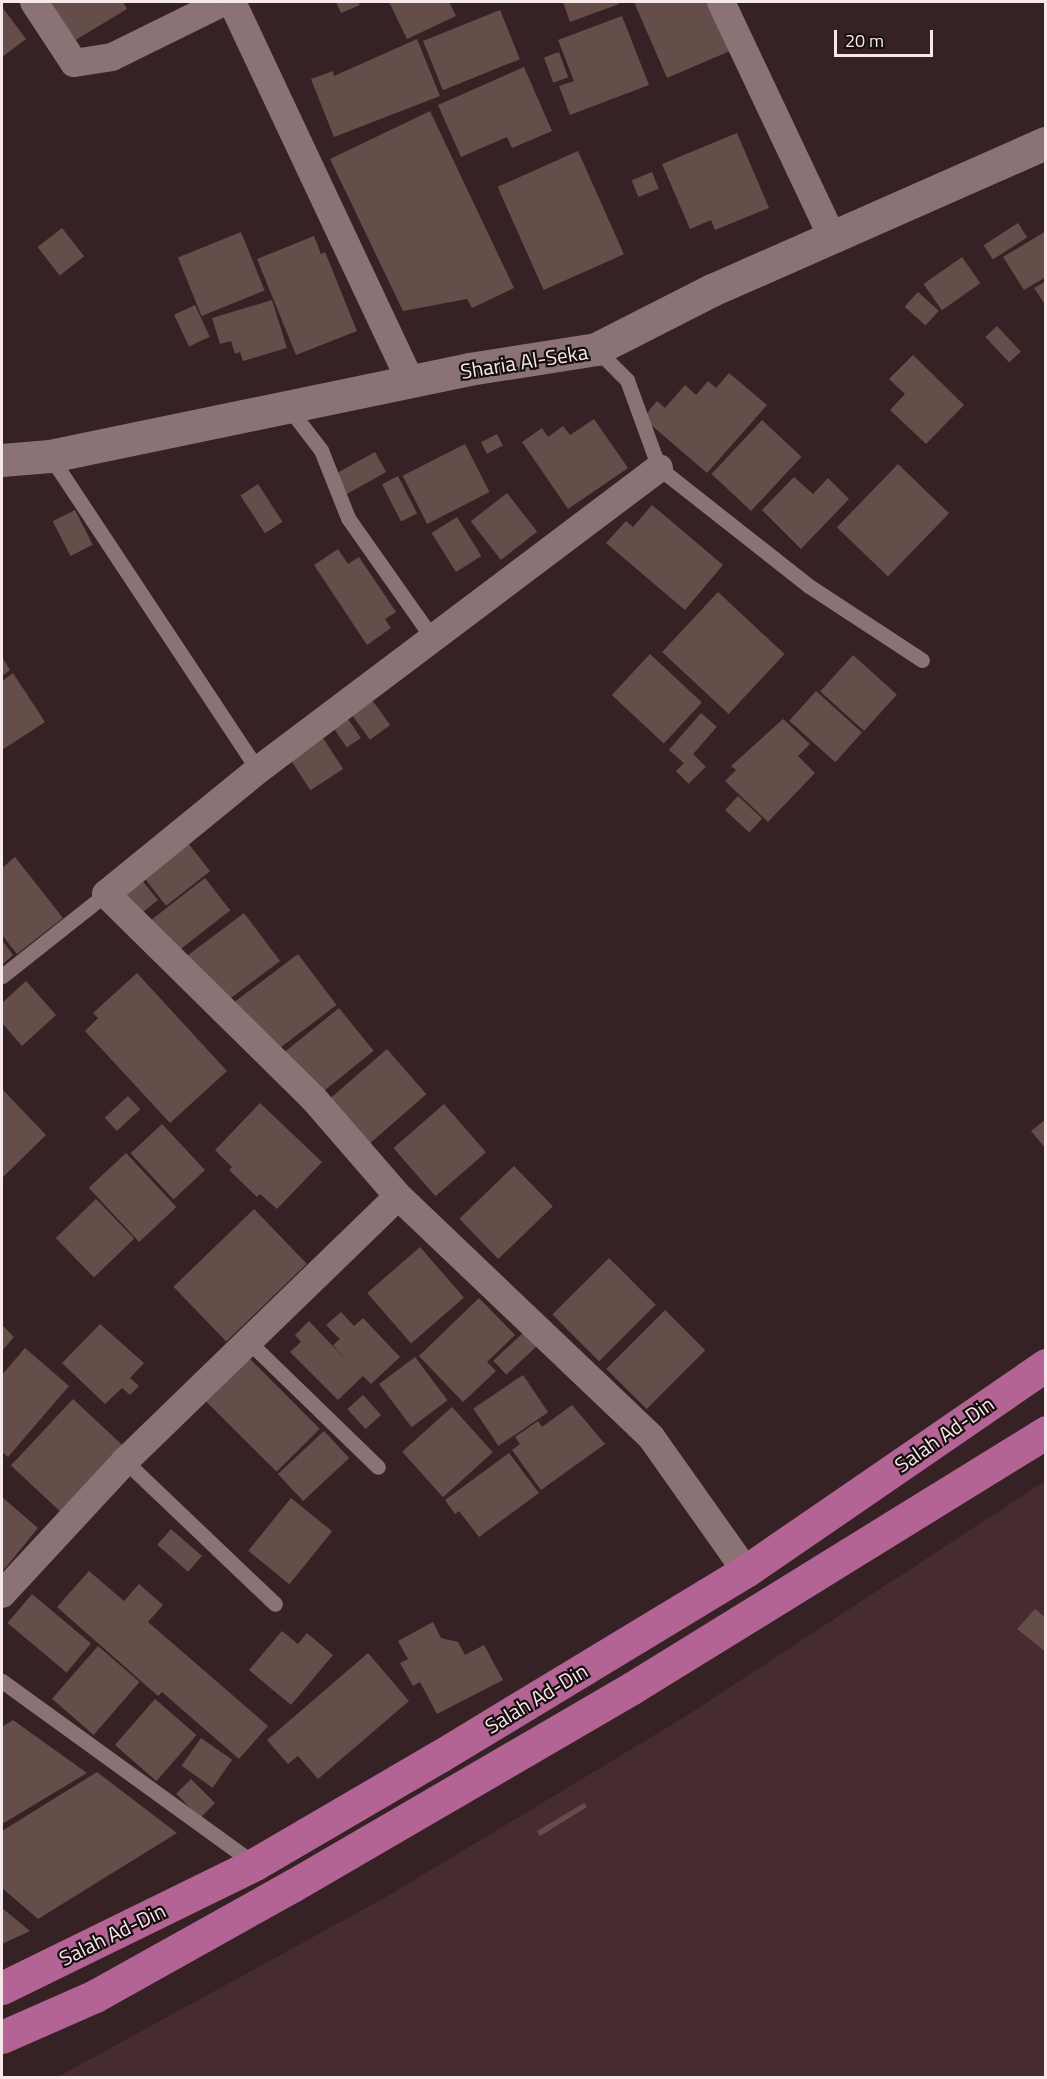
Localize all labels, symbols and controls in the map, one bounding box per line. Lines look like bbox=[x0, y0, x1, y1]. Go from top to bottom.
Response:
scale bar bbox=[837, 18, 936, 56]
text: 20 m bbox=[845, 27, 884, 54]
street label: Sharia Al-Seka bbox=[458, 338, 590, 384]
street label: Salah Ad-Din bbox=[890, 1391, 998, 1477]
street label: Salah Ad-Din bbox=[480, 1658, 592, 1738]
street label: Salah Ad-Din bbox=[55, 1897, 169, 1971]

